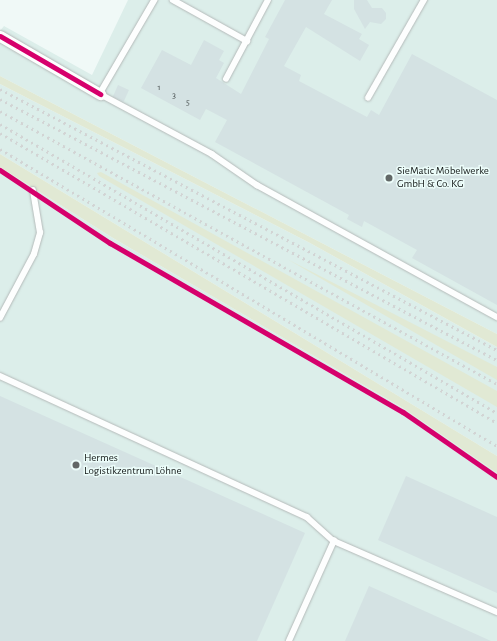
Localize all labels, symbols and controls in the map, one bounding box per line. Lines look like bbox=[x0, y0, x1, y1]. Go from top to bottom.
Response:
house number: 1 bbox=[157, 83, 161, 93]
house number: 3 bbox=[172, 91, 176, 101]
house number: 5 bbox=[186, 98, 190, 108]
place label: SieMatic Möbelwerke GmbH & Co. KG bbox=[397, 165, 489, 191]
marker: SieMatic Möbelwerke GmbH & Co. KG bbox=[384, 173, 394, 183]
place label: Hermes Logistikzentrum Löhne bbox=[84, 452, 182, 478]
marker: Hermes Logistikzentrum Löhne bbox=[71, 460, 81, 470]

